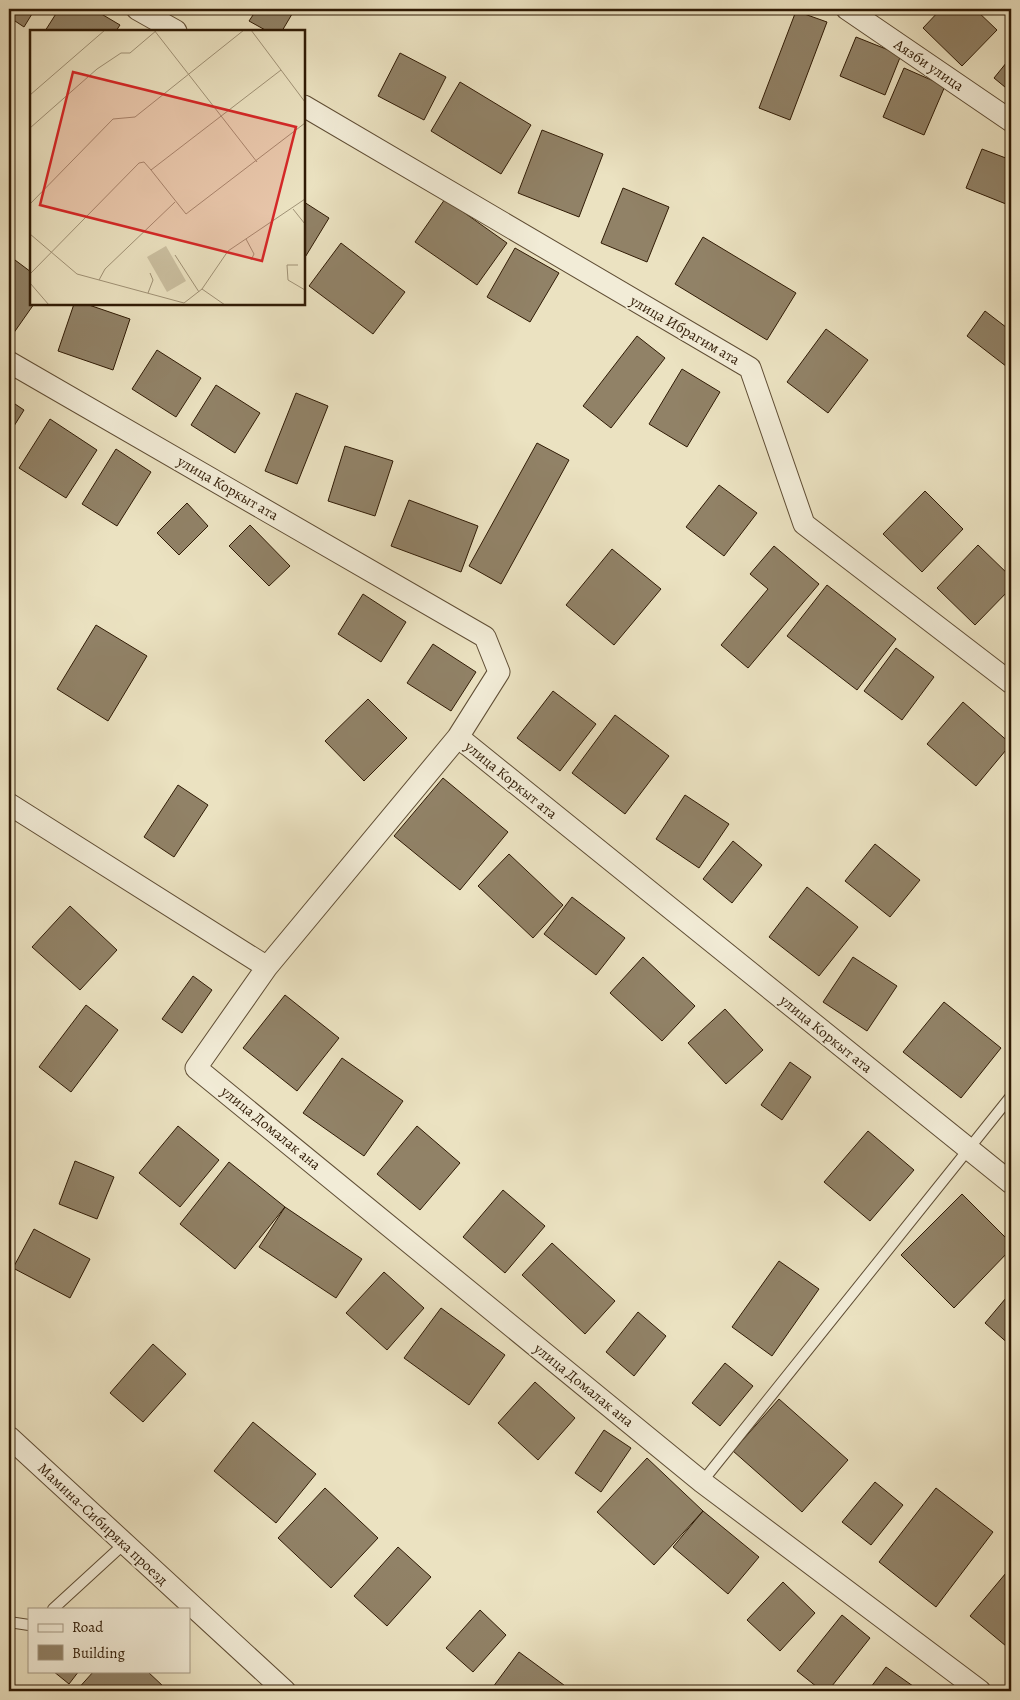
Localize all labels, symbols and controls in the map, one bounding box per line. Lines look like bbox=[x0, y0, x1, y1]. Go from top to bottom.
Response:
inset map bbox=[30, 30, 305, 305]
street label: Аязби улица bbox=[889, 34, 968, 96]
street label: улица Ибрагим ата bbox=[626, 290, 744, 370]
street label: улица Коркыт ата bbox=[173, 450, 282, 525]
street label: улица Коркыт ата bbox=[460, 736, 562, 824]
street label: улица Коркыт ата bbox=[775, 990, 877, 1078]
street label: улица Домалак ана bbox=[216, 1081, 325, 1175]
street label: улица Домалак ана bbox=[529, 1338, 638, 1432]
street label: Мамина-Сибиряка проезд bbox=[34, 1458, 172, 1590]
legend bbox=[28, 1608, 190, 1672]
text: Road bbox=[72, 1617, 104, 1637]
text: Building bbox=[72, 1643, 125, 1663]

